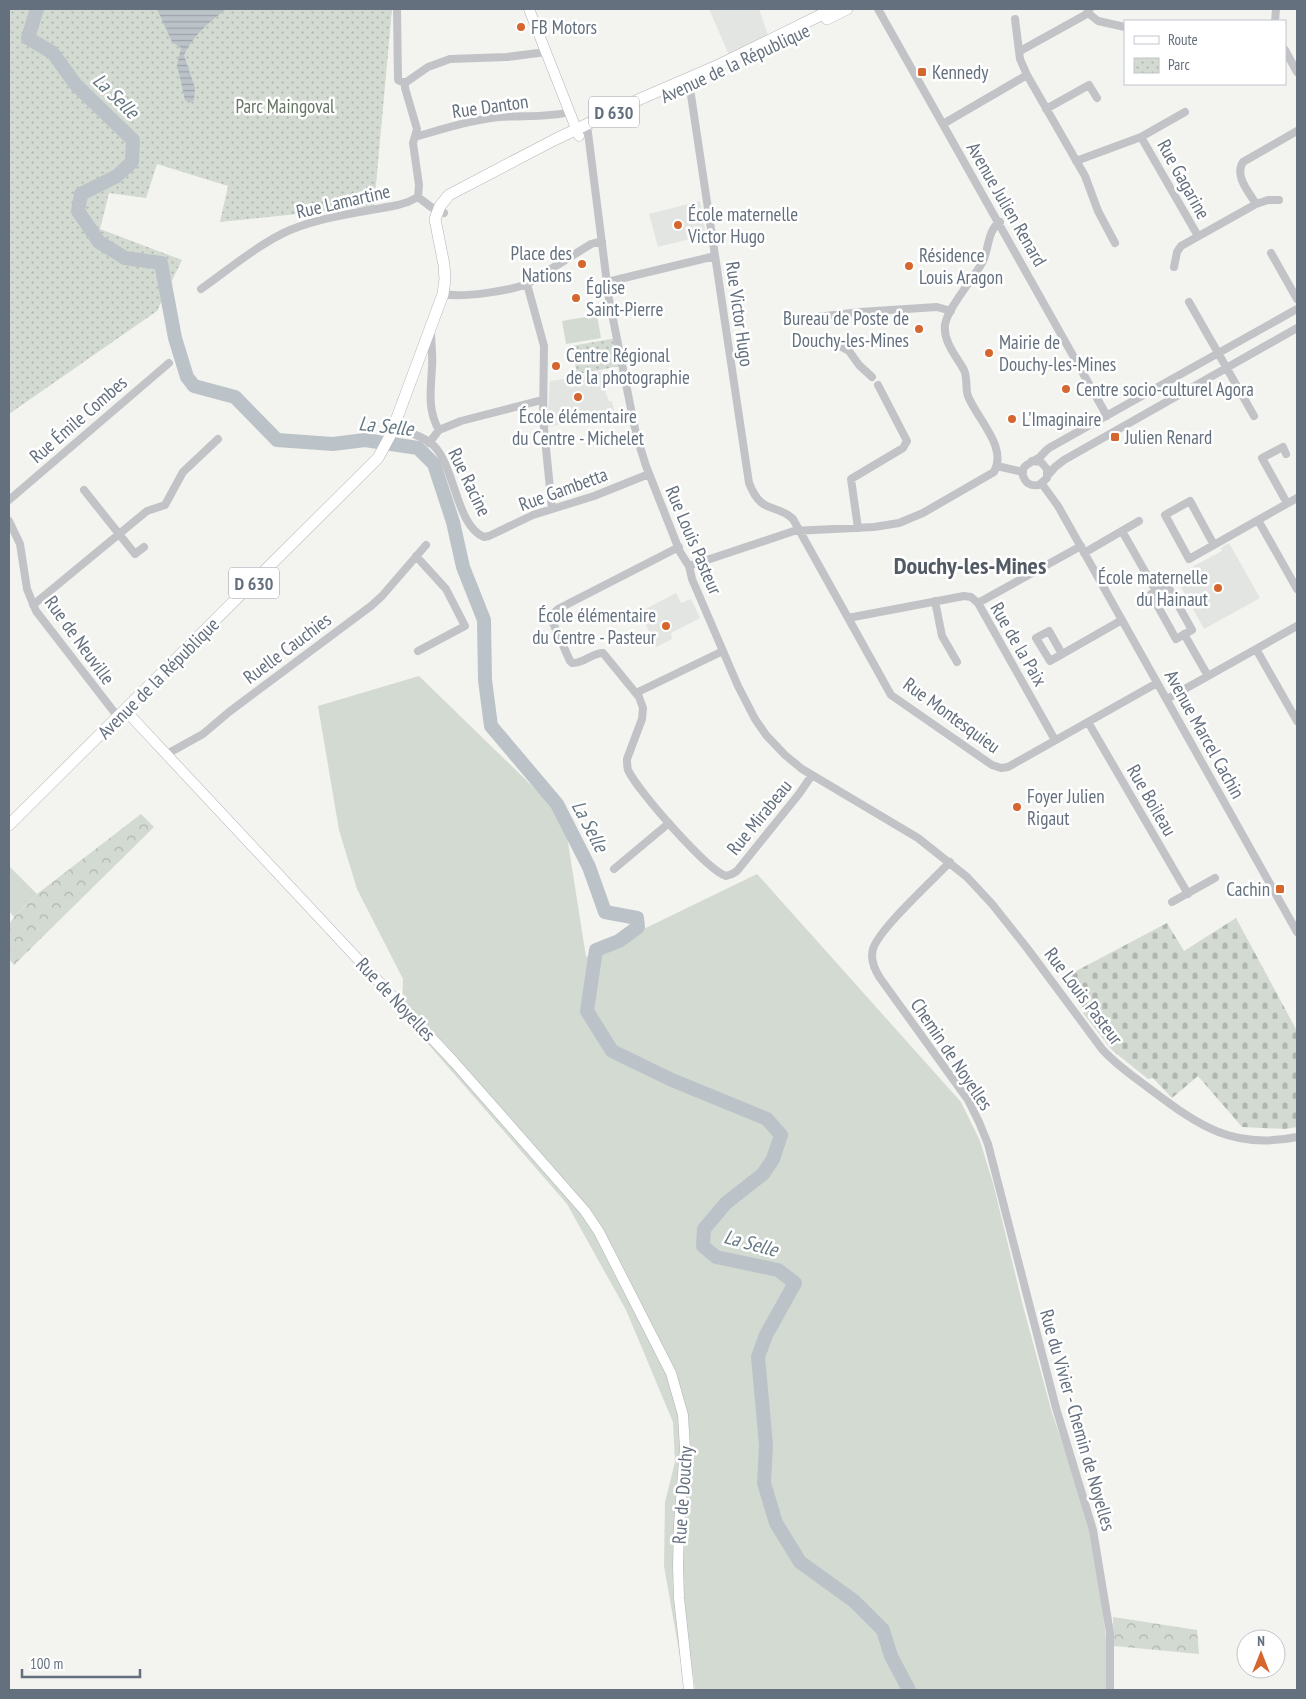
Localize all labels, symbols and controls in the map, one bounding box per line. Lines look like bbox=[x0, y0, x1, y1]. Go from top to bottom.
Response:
place label: FB Motors bbox=[531, 15, 597, 39]
street label: Avenue de la République bbox=[656, 18, 814, 108]
legend bbox=[1124, 20, 1286, 85]
marker: FB Motors bbox=[515, 21, 527, 33]
text: Route bbox=[1168, 30, 1198, 49]
text: Parc bbox=[1168, 55, 1190, 74]
place label: Kennedy bbox=[932, 60, 989, 84]
marker: Kennedy bbox=[916, 66, 928, 78]
water label: La Selle bbox=[87, 68, 146, 126]
street label: Rue Danton bbox=[450, 89, 530, 123]
park label: Parc Maingoval bbox=[235, 94, 335, 118]
road number: D 630 bbox=[589, 96, 639, 128]
street label: Rue Gagarine bbox=[1152, 135, 1216, 223]
street label: Avenue Julien Renard bbox=[962, 138, 1052, 270]
street label: Rue Lamartine bbox=[294, 179, 392, 223]
place label: École maternelle Victor Hugo bbox=[687, 202, 798, 248]
marker: École maternelle Victor Hugo bbox=[672, 219, 684, 231]
place label: Place des Nations bbox=[511, 241, 572, 287]
place label: Résidence Louis Aragon bbox=[919, 243, 1003, 289]
marker: Place des Nations bbox=[576, 258, 588, 270]
street label: Rue Victor Hugo bbox=[721, 260, 759, 368]
marker: Résidence Louis Aragon bbox=[903, 260, 915, 272]
place label: Église Saint-Pierre bbox=[586, 275, 663, 321]
marker: Église Saint-Pierre bbox=[570, 292, 582, 304]
place label: Bureau de Poste de Douchy-les-Mines bbox=[783, 306, 909, 352]
marker: Bureau de Poste de Douchy-les-Mines bbox=[913, 323, 925, 335]
place label: Mairie de Douchy-les-Mines bbox=[999, 330, 1116, 376]
place label: Centre Régional de la photographie bbox=[566, 343, 690, 389]
marker: Mairie de Douchy-les-Mines bbox=[983, 347, 995, 359]
marker: Centre Régional de la photographie bbox=[550, 360, 562, 372]
street label: Rue Émile Combes bbox=[24, 370, 132, 468]
place label: Centre socio-culturel Agora bbox=[1076, 377, 1254, 401]
marker: Centre socio-culturel Agora bbox=[1060, 383, 1072, 395]
marker: École élémentaire du Centre - Michelet bbox=[572, 391, 584, 403]
place label: École élémentaire du Centre - Michelet bbox=[512, 404, 645, 450]
place label: L'Imaginaire bbox=[1022, 407, 1101, 431]
water label: La Selle bbox=[357, 410, 416, 442]
marker: L'Imaginaire bbox=[1006, 413, 1018, 425]
place label: Julien Renard bbox=[1124, 425, 1212, 449]
marker: Julien Renard bbox=[1109, 431, 1121, 443]
street label: Rue Racine bbox=[443, 444, 497, 520]
street label: Rue Gambetta bbox=[515, 462, 611, 516]
street label: Rue Louis Pasteur bbox=[660, 482, 728, 599]
district label: Douchy-les-Mines bbox=[894, 550, 1046, 581]
place label: École maternelle du Hainaut bbox=[1098, 565, 1209, 611]
road number: D 630 bbox=[229, 568, 279, 598]
marker: École maternelle du Hainaut bbox=[1212, 582, 1224, 594]
street label: Rue de Neuville bbox=[40, 591, 120, 689]
street label: Rue de la Paix bbox=[985, 598, 1053, 690]
place label: École élémentaire du Centre - Pasteur bbox=[532, 603, 657, 649]
street label: Ruelle Cauchies bbox=[238, 607, 336, 689]
street label: Avenue de la République bbox=[92, 612, 224, 744]
marker: École élémentaire du Centre - Pasteur bbox=[660, 620, 672, 632]
street label: Avenue Marcel Cachin bbox=[1160, 665, 1250, 803]
street label: Rue Montesquieu bbox=[899, 672, 1005, 758]
street label: Rue Boileau bbox=[1122, 760, 1182, 840]
street label: Rue Mirabeau bbox=[721, 774, 797, 860]
place label: Foyer Julien Rigaut bbox=[1027, 784, 1105, 830]
water label: La Selle bbox=[566, 796, 615, 858]
marker: Foyer Julien Rigaut bbox=[1011, 801, 1023, 813]
place label: Cachin bbox=[1226, 877, 1270, 901]
marker: Cachin bbox=[1274, 883, 1286, 895]
street label: Rue Louis Pasteur bbox=[1040, 943, 1129, 1050]
street label: Rue de Noyelles bbox=[351, 952, 441, 1046]
street label: Chemin de Noyelles bbox=[906, 993, 998, 1115]
water label: La Selle bbox=[721, 1223, 782, 1263]
street label: Rue du Vivier - Chemin de Noyelles bbox=[1035, 1307, 1121, 1533]
street label: Rue de Douchy bbox=[667, 1444, 697, 1545]
north arrow bbox=[1236, 1629, 1286, 1679]
text: N bbox=[1257, 1632, 1265, 1650]
scale bar bbox=[22, 1646, 140, 1678]
text: 100 m bbox=[30, 1654, 63, 1673]

